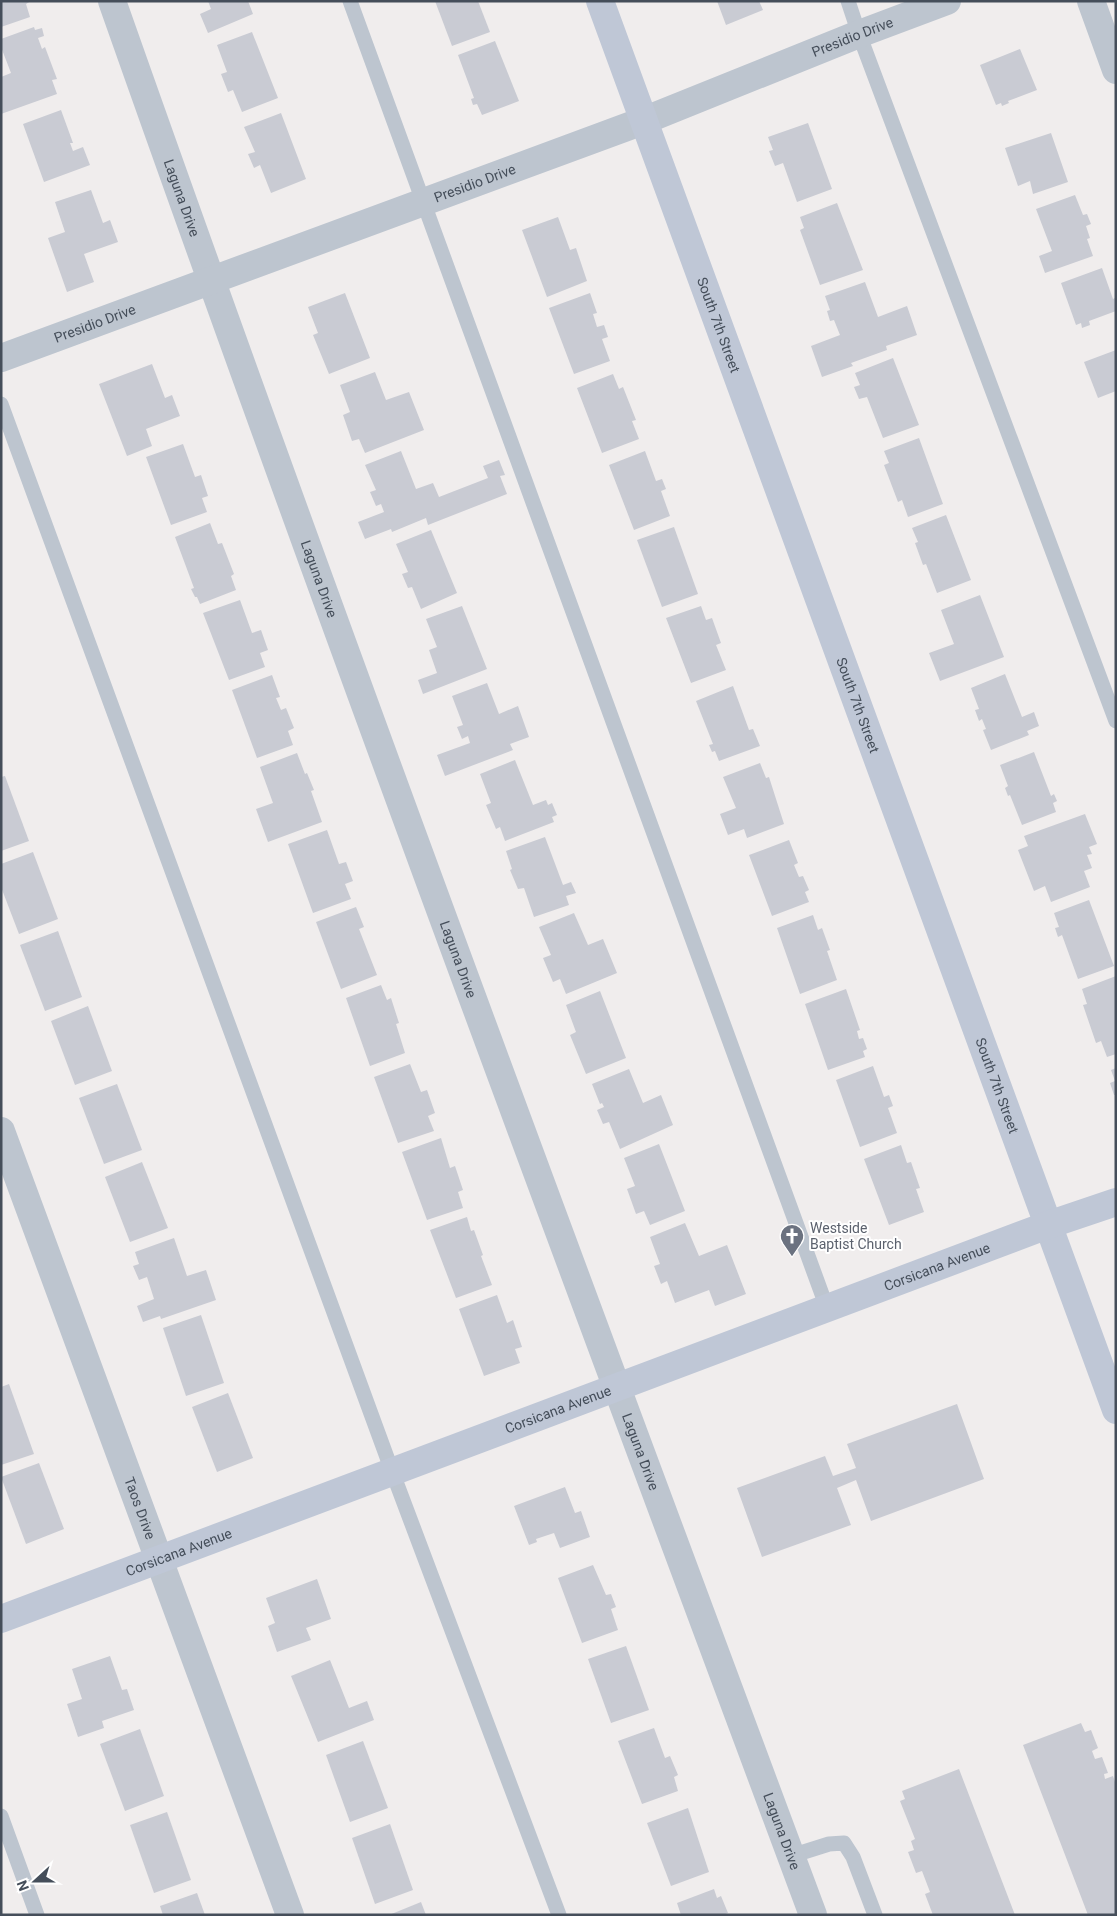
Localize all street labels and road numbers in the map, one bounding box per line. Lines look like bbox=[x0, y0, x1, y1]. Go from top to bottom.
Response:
street label: Presidio Drive bbox=[810, 14, 895, 60]
street label: Laguna Drive bbox=[161, 157, 203, 239]
street label: Presidio Drive bbox=[432, 161, 518, 205]
street label: South 7th Street bbox=[694, 275, 744, 375]
street label: Presidio Drive bbox=[52, 301, 138, 346]
street label: Laguna Drive bbox=[298, 538, 341, 620]
street label: South 7th Street bbox=[833, 655, 883, 756]
street label: Laguna Drive bbox=[437, 919, 480, 1000]
street label: South 7th Street bbox=[972, 1036, 1022, 1136]
street label: Corsicana Avenue bbox=[882, 1240, 992, 1294]
street label: Corsicana Avenue bbox=[503, 1382, 613, 1437]
street label: Laguna Drive bbox=[619, 1411, 662, 1492]
street label: Taos Drive bbox=[121, 1475, 159, 1542]
street label: Corsicana Avenue bbox=[124, 1525, 234, 1579]
street label: Laguna Drive bbox=[760, 1790, 803, 1872]

